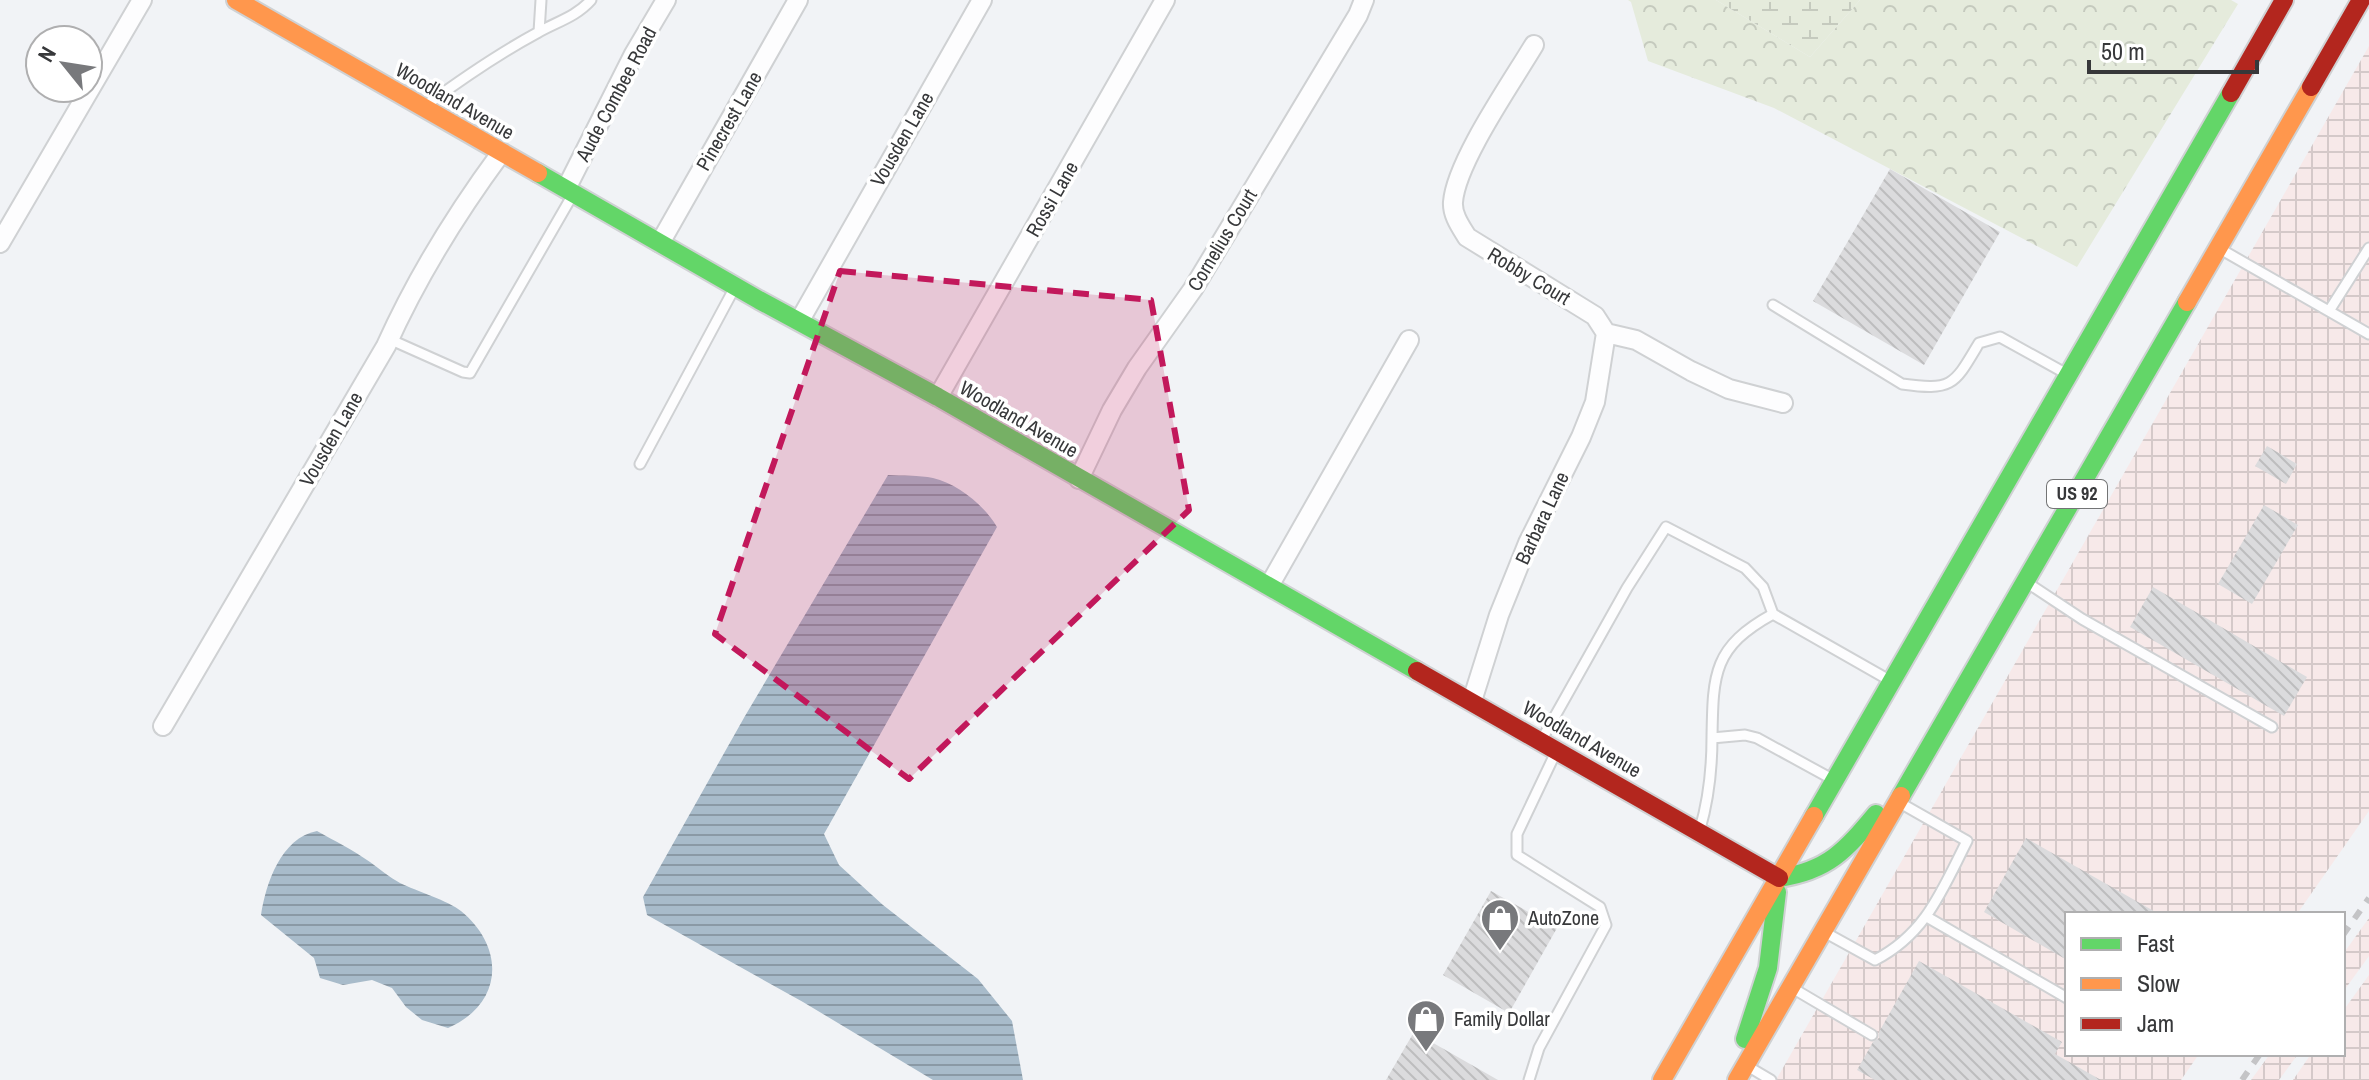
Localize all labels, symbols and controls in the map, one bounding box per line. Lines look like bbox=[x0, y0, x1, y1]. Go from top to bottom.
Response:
street label: Aude Combee Road bbox=[568, 22, 662, 167]
north arrow bbox=[24, 24, 104, 104]
scale bar bbox=[2089, 24, 2257, 74]
text: 50 m bbox=[2101, 35, 2145, 67]
text: N bbox=[30, 41, 63, 67]
street label: Woodland Avenue bbox=[391, 56, 519, 145]
street label: Pinecrest Lane bbox=[689, 66, 768, 175]
street label: Vousden Lane bbox=[864, 87, 939, 191]
street label: Rossi Lane bbox=[1019, 156, 1084, 241]
street label: Cornelius Court bbox=[1180, 183, 1263, 296]
street label: Robby Court bbox=[1483, 240, 1576, 311]
street label: Woodland Avenue bbox=[955, 374, 1083, 463]
street label: Vousden Lane bbox=[293, 387, 368, 491]
street label: Barbara Lane bbox=[1508, 467, 1575, 569]
road number: US 92 bbox=[2047, 480, 2107, 508]
street label: Woodland Avenue bbox=[1518, 694, 1646, 783]
shop icon: AutoZone bbox=[1479, 897, 1521, 952]
place label: AutoZone bbox=[1527, 904, 1599, 931]
legend bbox=[2065, 912, 2345, 1056]
text: Fast bbox=[2137, 927, 2175, 959]
text: Slow bbox=[2137, 967, 2180, 999]
shop icon: Family Dollar bbox=[1405, 998, 1447, 1053]
place label: Family Dollar bbox=[1454, 1005, 1550, 1032]
text: Jam bbox=[2137, 1007, 2174, 1039]

